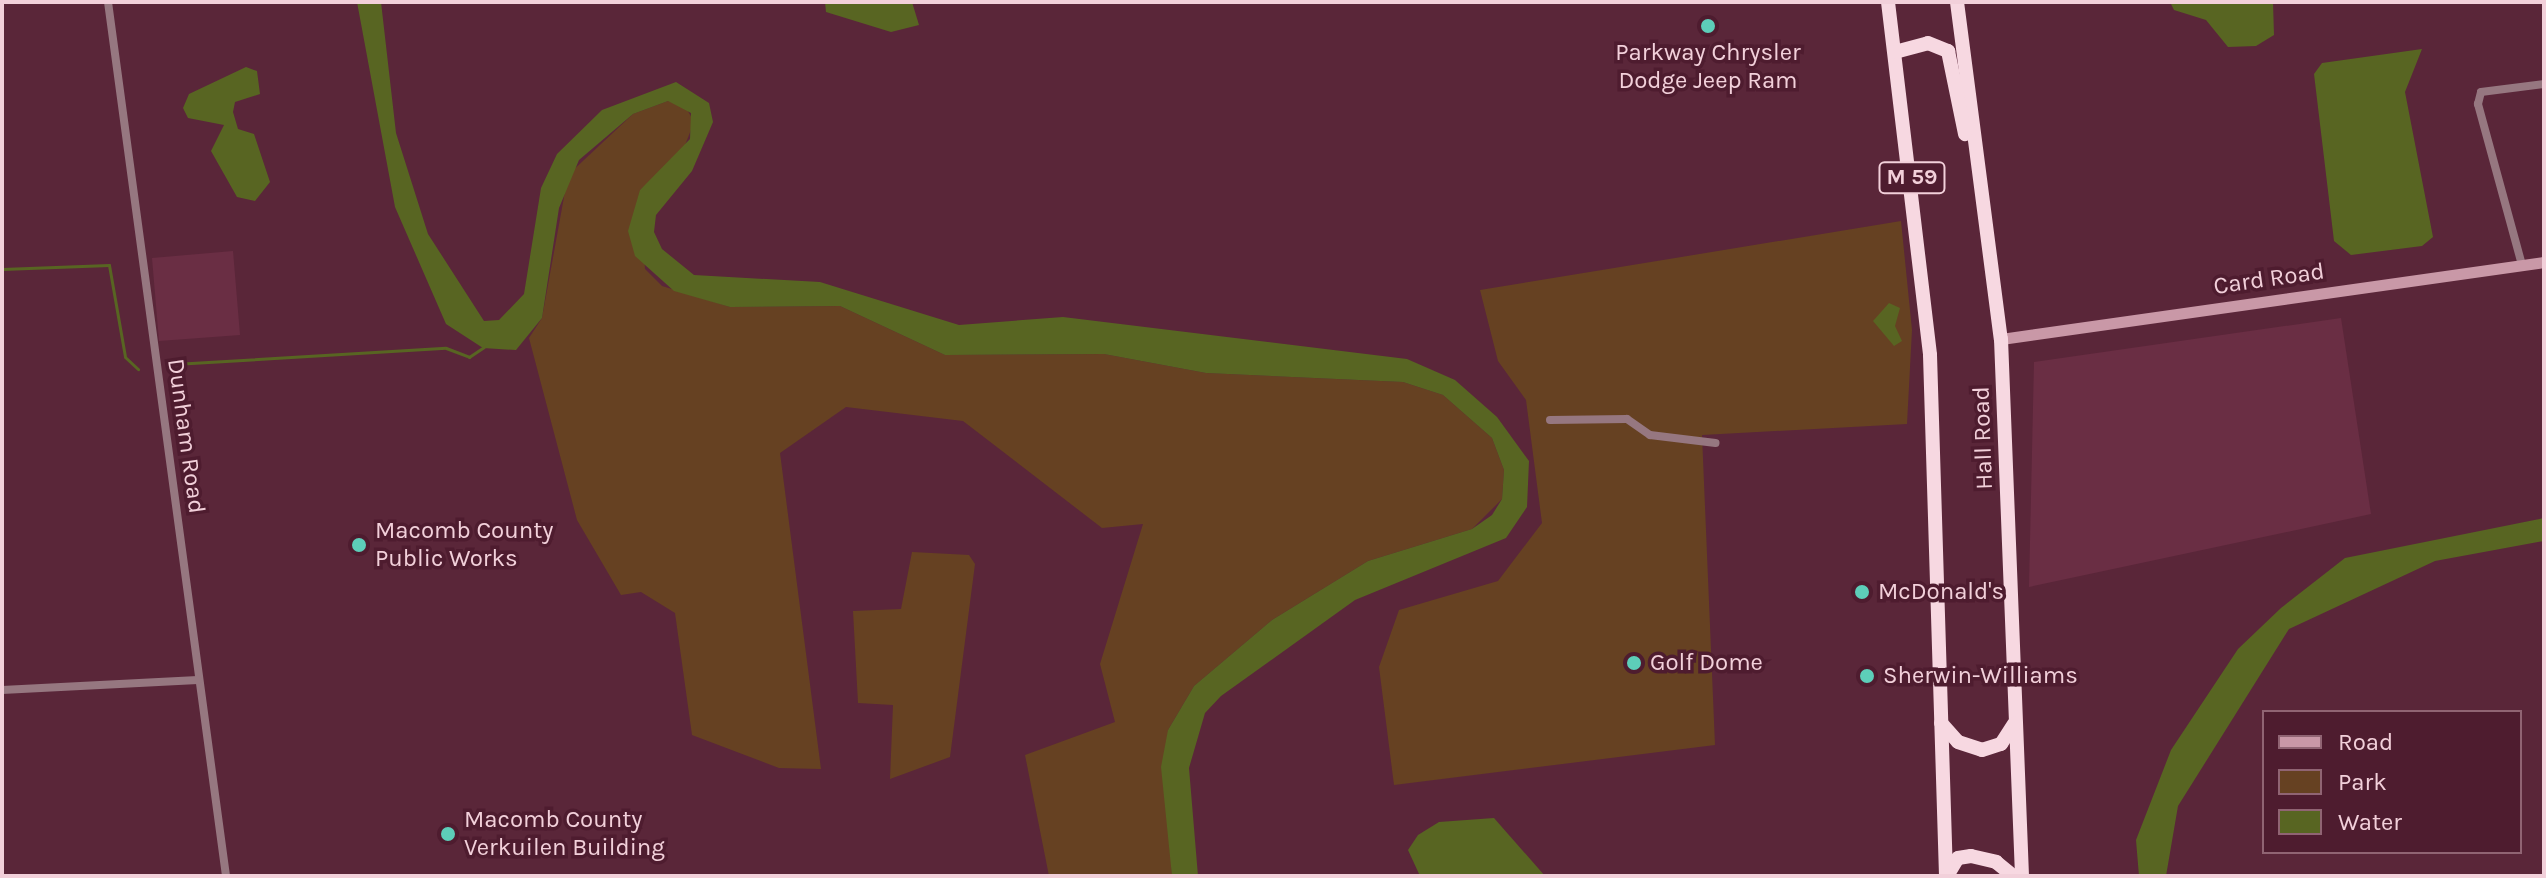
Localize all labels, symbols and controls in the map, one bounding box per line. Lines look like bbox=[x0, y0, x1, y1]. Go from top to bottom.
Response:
marker: Parkway Chrysler Dodge Jeep Ram bbox=[1699, 17, 1717, 35]
place label: Parkway Chrysler Dodge Jeep Ram bbox=[1615, 39, 1801, 95]
road number: M 59 bbox=[1878, 160, 1946, 196]
street label: Card Road bbox=[2212, 257, 2326, 301]
street label: Dunham Road bbox=[161, 357, 211, 515]
street label: Hall Road bbox=[1967, 386, 1999, 490]
place label: Macomb County Public Works bbox=[375, 517, 553, 573]
marker: Macomb County Public Works bbox=[350, 536, 368, 554]
place label: McDonald's bbox=[1878, 578, 2004, 606]
marker: McDonald's bbox=[1853, 583, 1871, 601]
place label: Golf Dome bbox=[1650, 649, 1763, 677]
marker: Golf Dome bbox=[1625, 654, 1643, 672]
place label: Sherwin-Williams bbox=[1883, 662, 2078, 690]
marker: Sherwin-Williams bbox=[1858, 667, 1876, 685]
legend bbox=[2262, 710, 2522, 854]
text: Road bbox=[2338, 728, 2393, 756]
text: Park bbox=[2338, 768, 2387, 796]
place label: Macomb County Verkuilen Building bbox=[464, 806, 665, 862]
text: Water bbox=[2338, 808, 2402, 836]
marker: Macomb County Verkuilen Building bbox=[439, 825, 457, 843]

